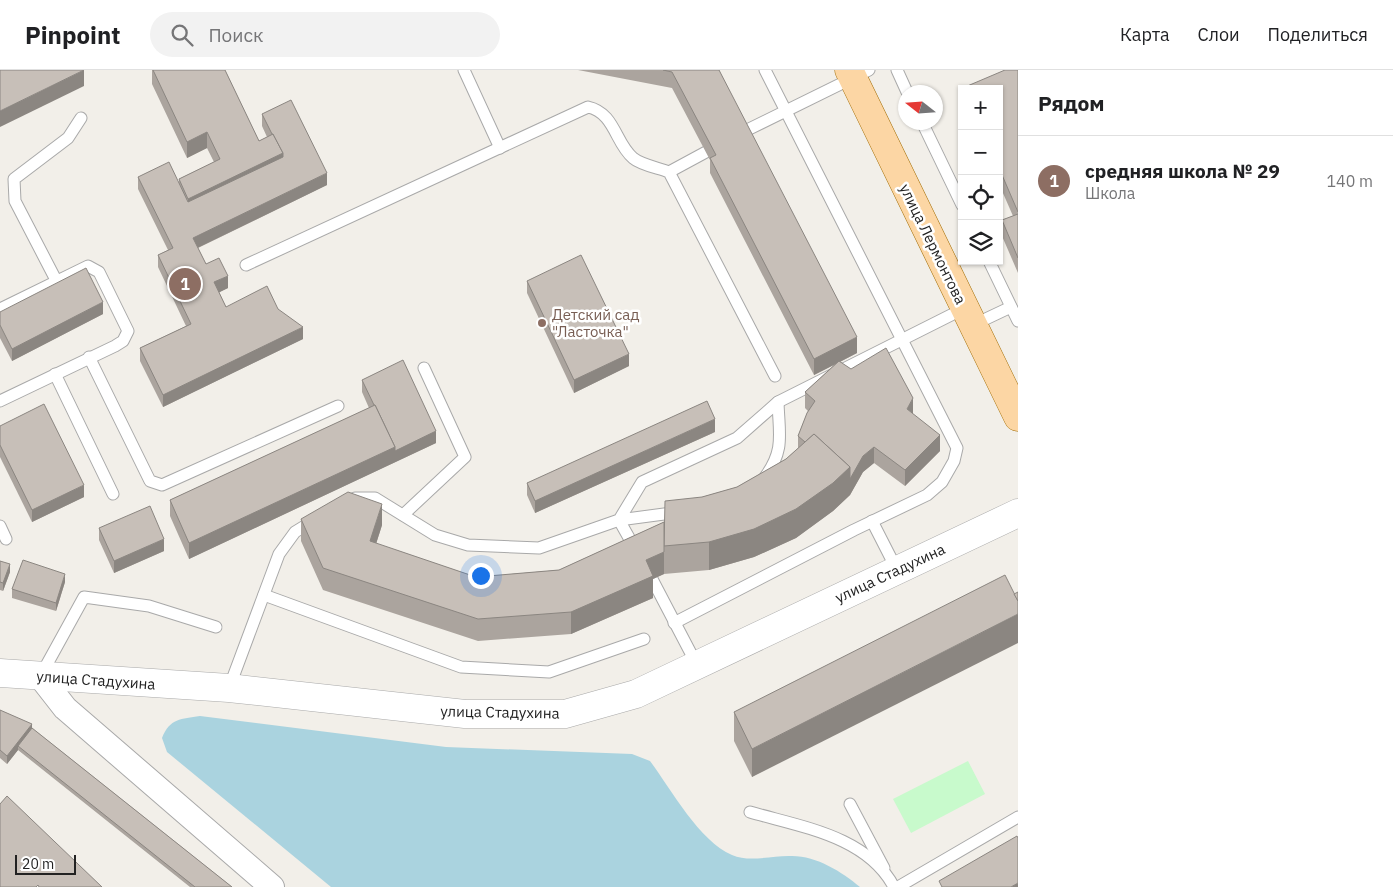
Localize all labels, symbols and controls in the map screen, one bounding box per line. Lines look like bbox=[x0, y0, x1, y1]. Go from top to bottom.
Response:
search box bbox=[150, 12, 500, 57]
text: Pinpoint bbox=[25, 19, 120, 51]
icon: search bbox=[168, 21, 196, 49]
text: Поиск bbox=[208, 23, 263, 47]
text: Карта bbox=[1120, 23, 1170, 46]
text: Слои bbox=[1198, 23, 1240, 46]
text: Поделиться bbox=[1268, 23, 1368, 46]
north arrow bbox=[898, 85, 943, 130]
map controls bbox=[958, 85, 1003, 265]
button: + bbox=[958, 85, 1003, 130]
text: Рядом bbox=[1038, 89, 1105, 117]
button: − bbox=[958, 130, 1003, 175]
text: средняя школа № 29 bbox=[1085, 159, 1280, 183]
text: 1 bbox=[1049, 171, 1059, 191]
text: 140 m bbox=[1326, 171, 1373, 191]
button: locate bbox=[958, 175, 1003, 220]
street label: улица Лермонтова bbox=[896, 181, 970, 307]
text: Школа bbox=[1085, 183, 1135, 203]
button: layers bbox=[958, 220, 1003, 265]
pin: 1 bbox=[169, 265, 201, 303]
place label: Детский сад "Ласточка" bbox=[552, 305, 640, 341]
marker: Детский сад "Ласточка" bbox=[536, 317, 548, 329]
street label: улица Стадухина bbox=[832, 539, 948, 607]
your location bbox=[468, 563, 494, 589]
street label: улица Стадухина bbox=[36, 666, 156, 694]
street label: улица Стадухина bbox=[440, 701, 560, 723]
scale bar bbox=[15, 852, 76, 875]
text: 20 m bbox=[22, 855, 54, 873]

